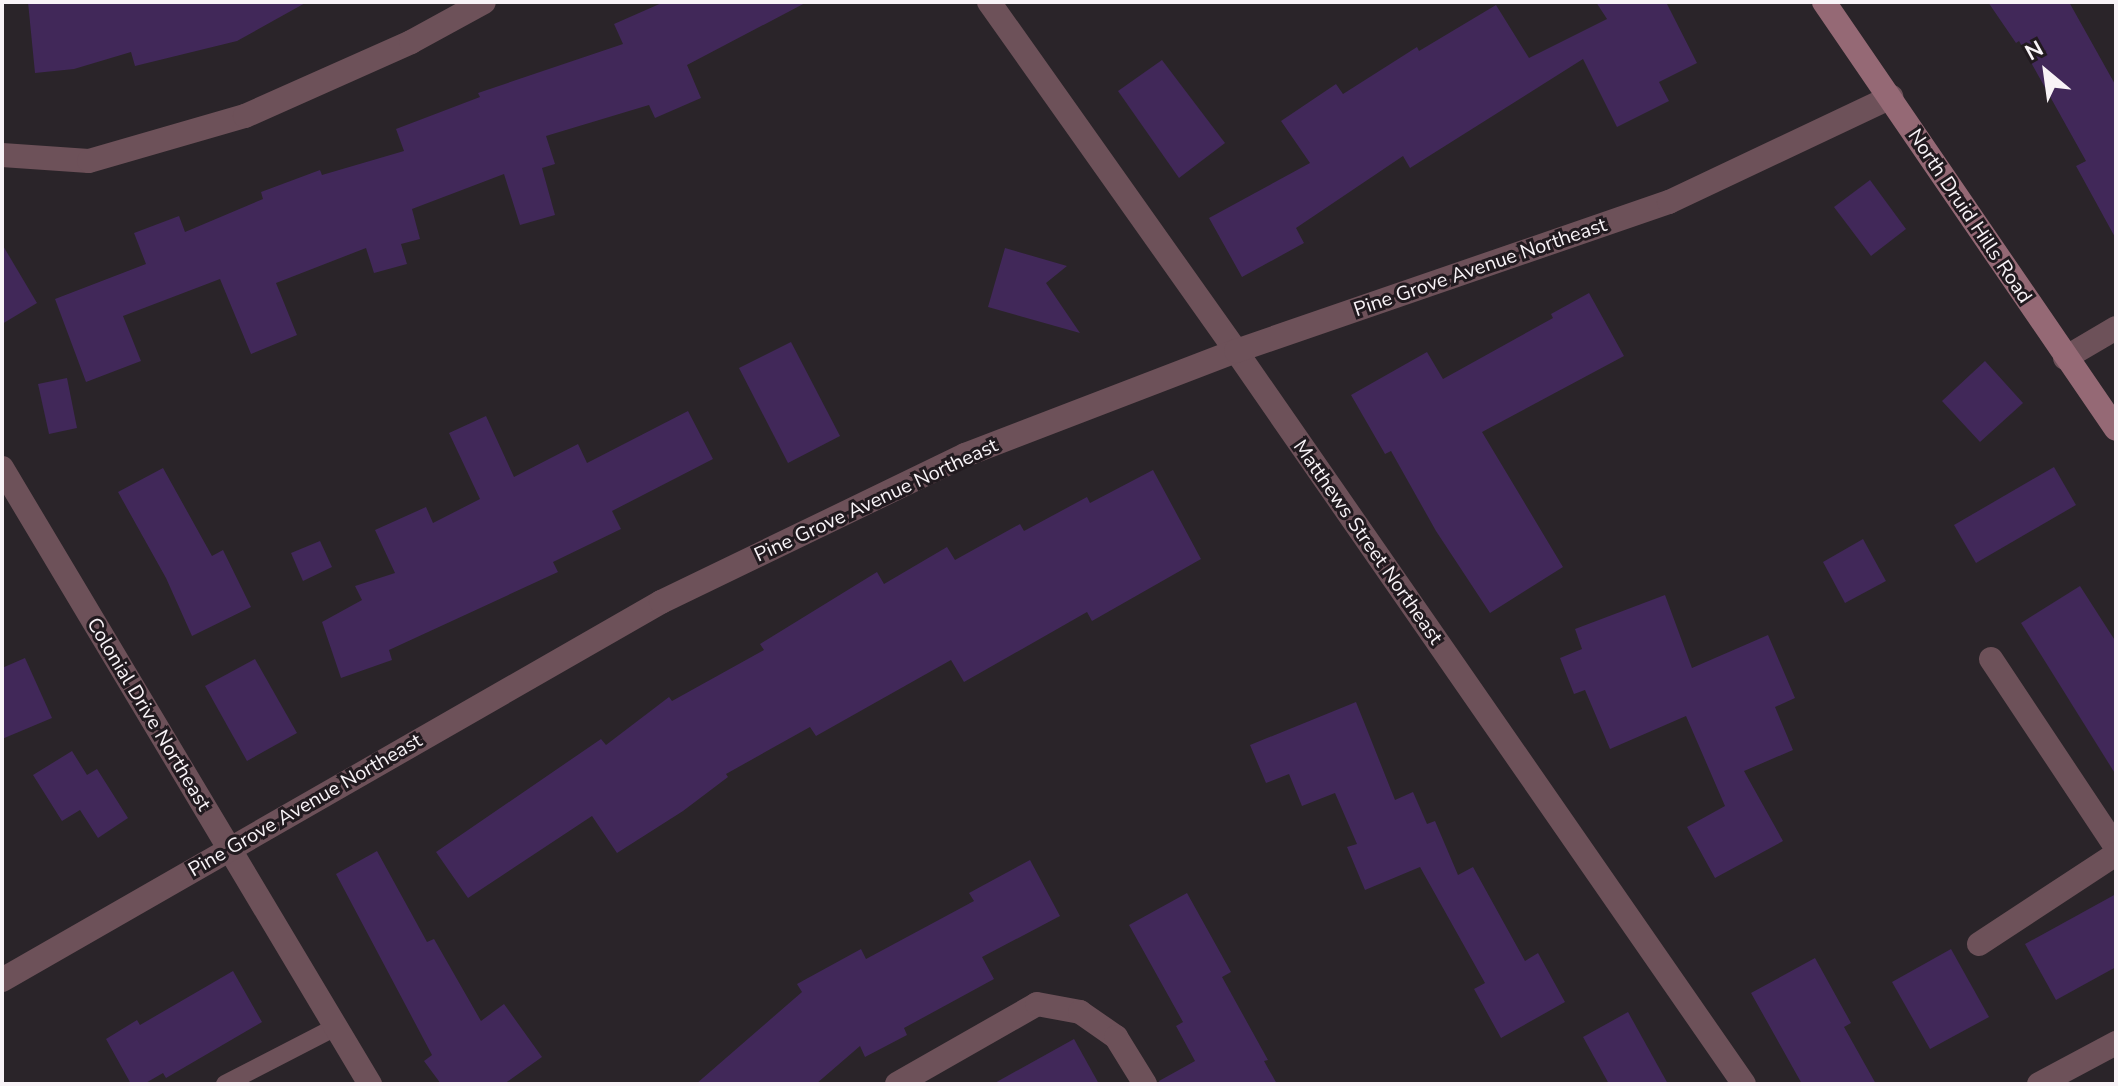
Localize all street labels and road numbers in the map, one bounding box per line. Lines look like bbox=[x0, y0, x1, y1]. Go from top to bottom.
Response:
street label: North Druid Hills Road bbox=[1903, 124, 2037, 308]
street label: Pine Grove Avenue Northeast bbox=[1350, 212, 1610, 322]
street label: Pine Grove Avenue Northeast bbox=[750, 433, 1002, 567]
street label: Matthews Street Northeast bbox=[1288, 435, 1448, 649]
street label: Colonial Drive Northeast bbox=[82, 613, 216, 815]
street label: Pine Grove Avenue Northeast bbox=[184, 728, 426, 882]

